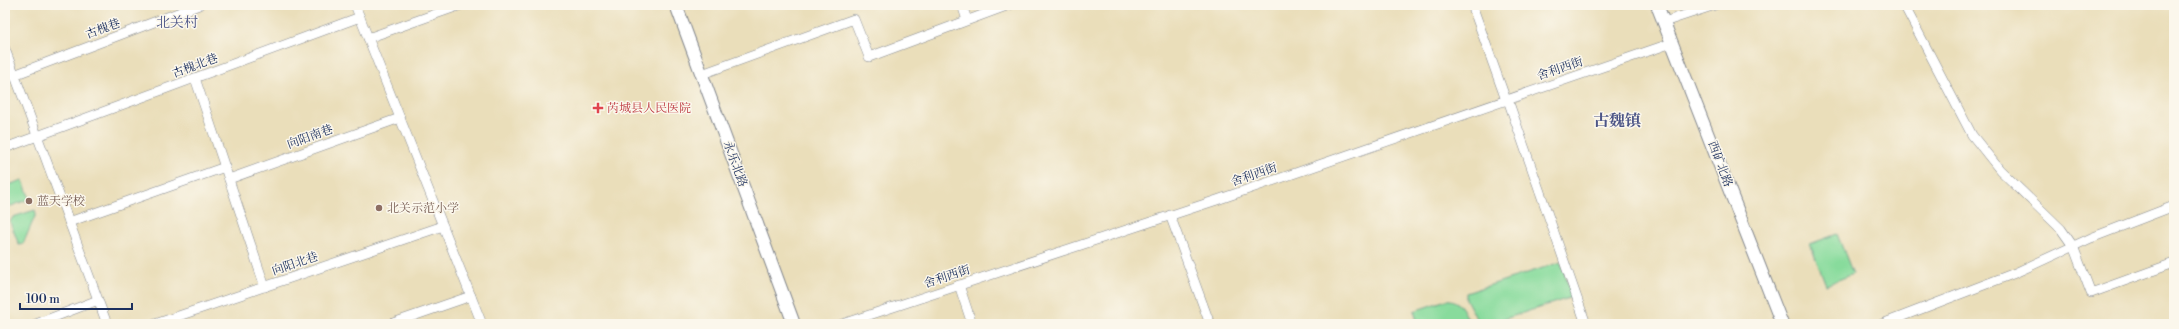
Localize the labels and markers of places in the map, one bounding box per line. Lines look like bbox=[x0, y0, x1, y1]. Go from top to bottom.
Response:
place label: 芮城县人民医院 bbox=[607, 101, 691, 116]
marker: 芮城县人民医院 bbox=[592, 102, 604, 114]
place label: 蓝天学校 bbox=[37, 194, 85, 209]
marker: 蓝天学校 bbox=[24, 196, 34, 206]
place label: 北关示范小学 bbox=[387, 201, 459, 216]
marker: 北关示范小学 bbox=[374, 203, 384, 213]

